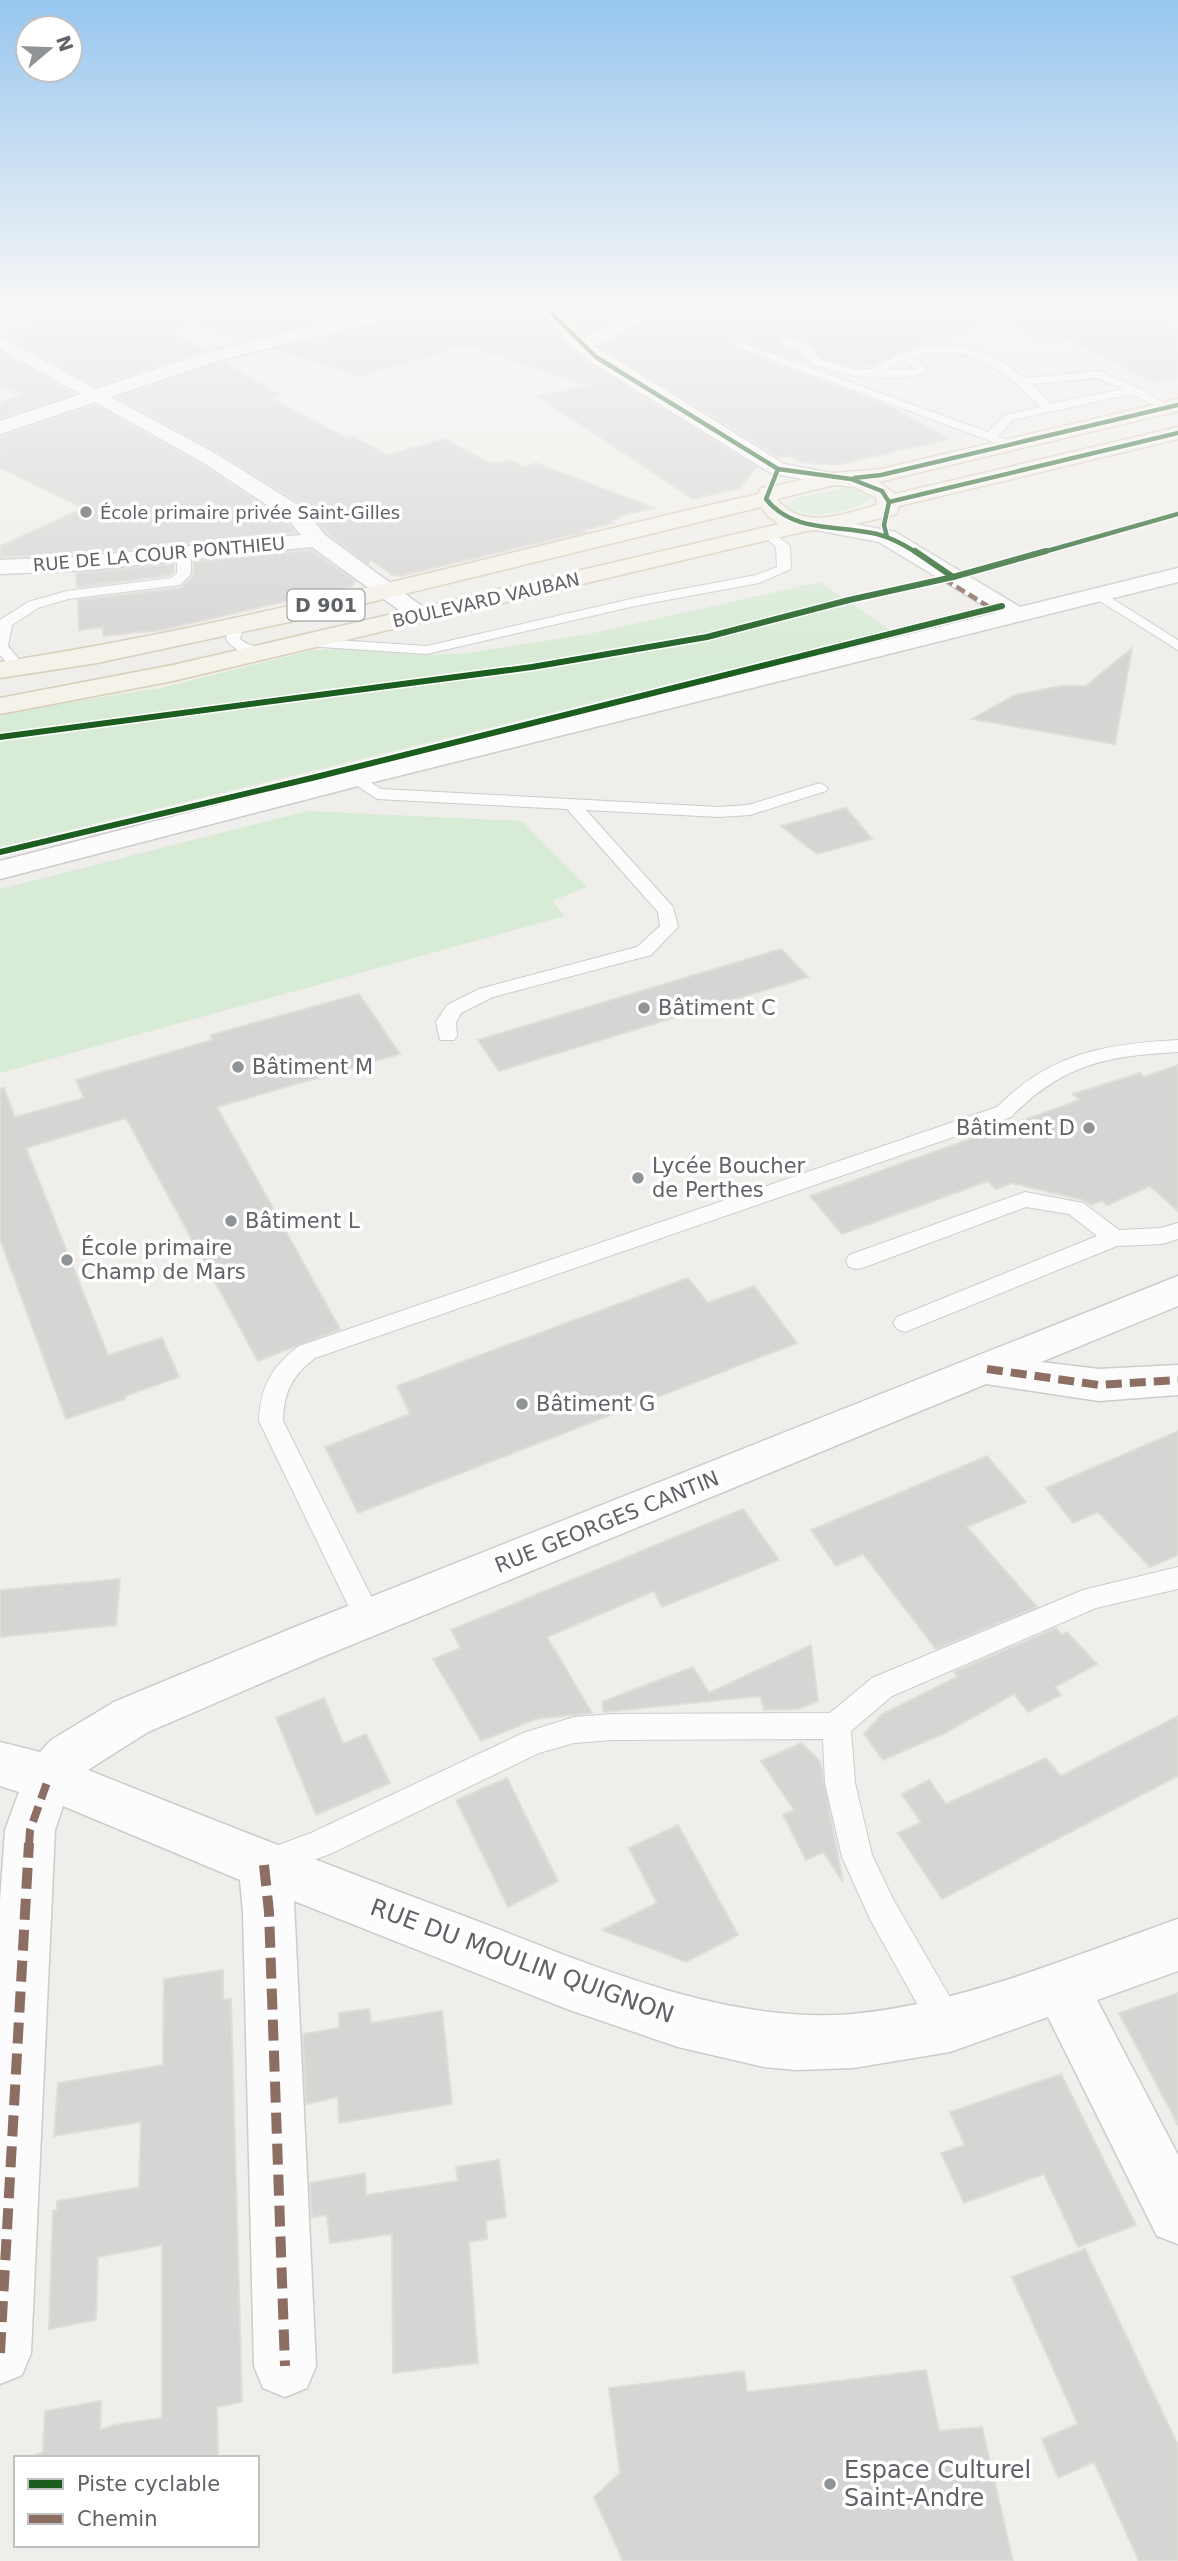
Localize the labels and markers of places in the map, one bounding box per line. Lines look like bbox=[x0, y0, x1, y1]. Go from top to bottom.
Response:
place label: École primaire privée Saint-Gilles bbox=[100, 502, 400, 523]
marker: École primaire privée Saint-Gilles bbox=[78, 504, 94, 520]
place label: Bâtiment C bbox=[658, 996, 776, 1020]
marker: Bâtiment C bbox=[636, 1000, 652, 1016]
place label: Bâtiment M bbox=[252, 1055, 373, 1079]
marker: Bâtiment M bbox=[230, 1059, 246, 1075]
place label: Bâtiment D bbox=[956, 1116, 1075, 1140]
marker: Bâtiment D bbox=[1081, 1120, 1097, 1136]
place label: Lycée Boucher de Perthes bbox=[652, 1154, 806, 1202]
marker: Lycée Boucher de Perthes bbox=[630, 1170, 646, 1186]
place label: Bâtiment L bbox=[245, 1209, 360, 1233]
marker: Bâtiment L bbox=[223, 1213, 239, 1229]
place label: École primaire Champ de Mars bbox=[81, 1235, 246, 1284]
marker: École primaire Champ de Mars bbox=[59, 1252, 75, 1268]
place label: Bâtiment G bbox=[536, 1392, 655, 1416]
marker: Bâtiment G bbox=[514, 1396, 530, 1412]
place label: Espace Culturel Saint-Andre bbox=[844, 2456, 1031, 2512]
marker: Espace Culturel Saint-Andre bbox=[822, 2476, 838, 2492]

